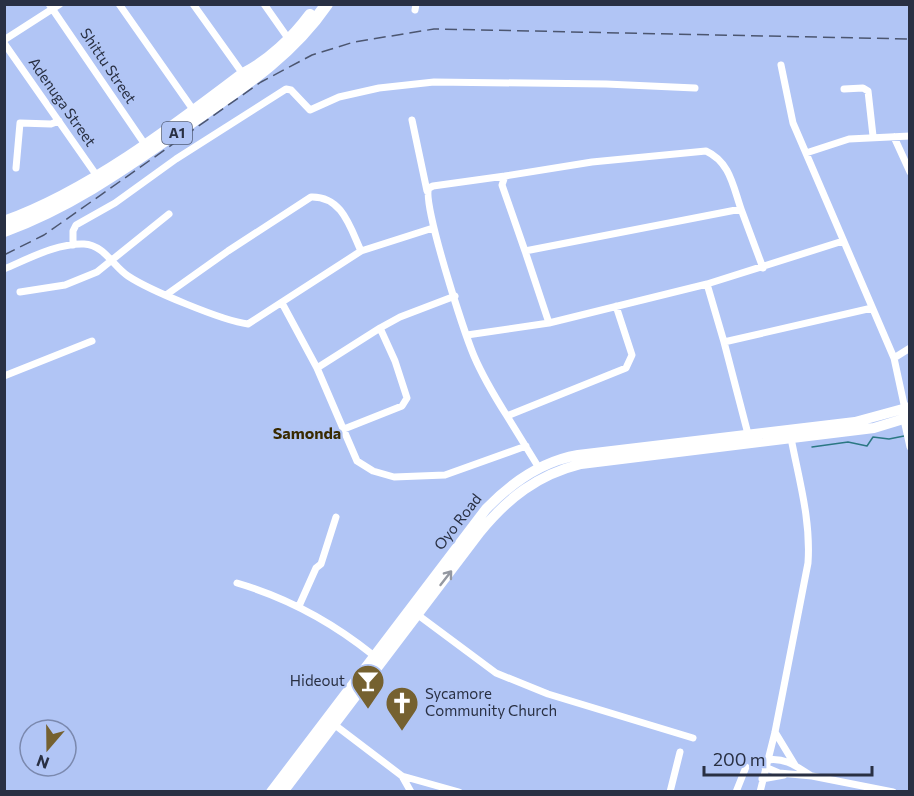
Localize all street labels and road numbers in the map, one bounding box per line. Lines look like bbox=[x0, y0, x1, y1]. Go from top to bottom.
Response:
street label: Shittu Street bbox=[77, 24, 141, 107]
street label: Adenuga Street bbox=[25, 53, 100, 149]
road number: A1 bbox=[162, 122, 192, 144]
street label: Oyo Road bbox=[430, 490, 485, 553]

